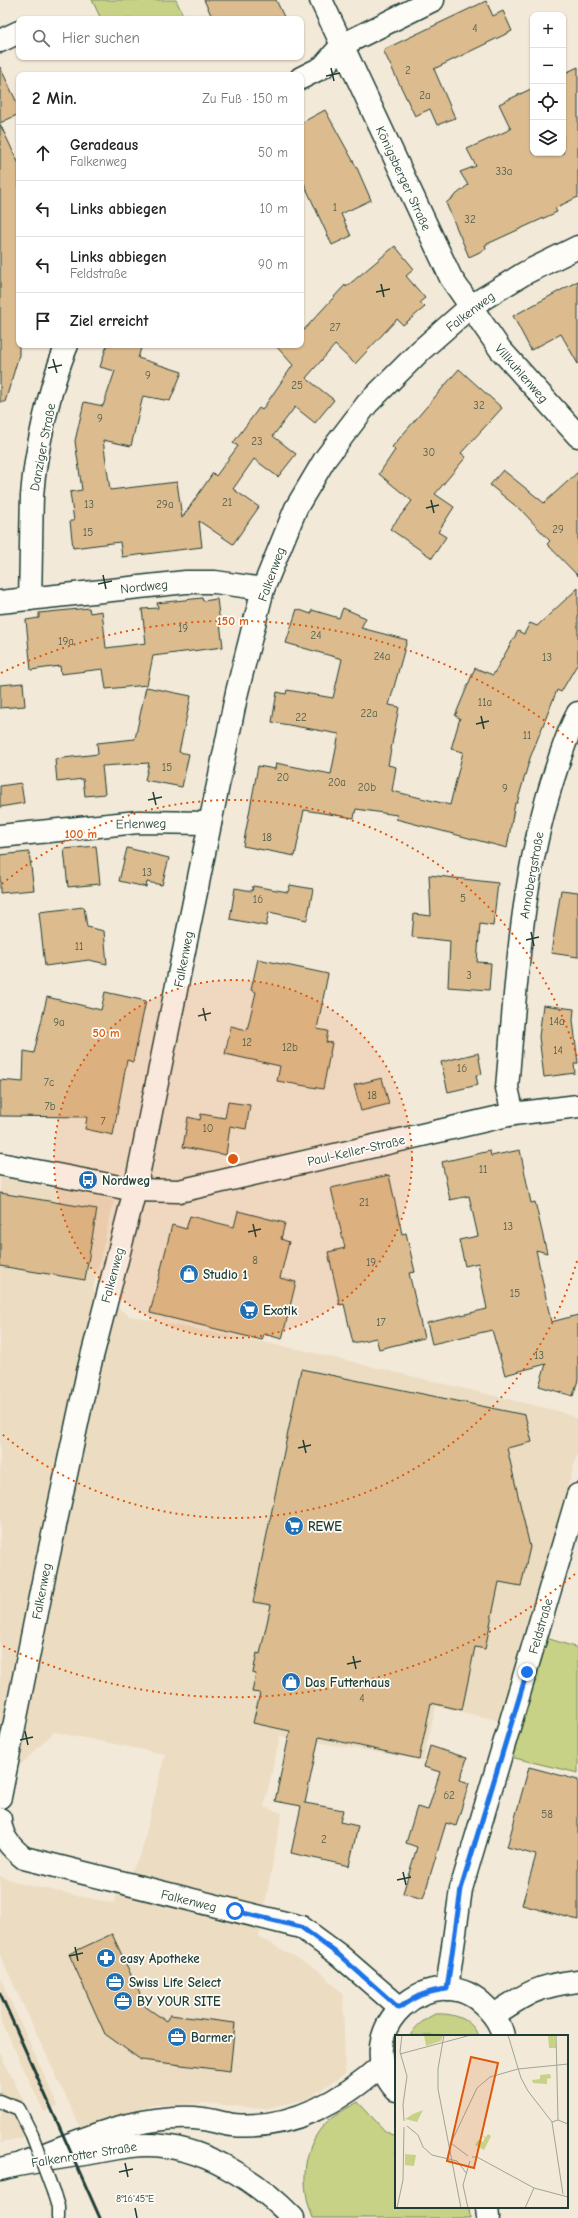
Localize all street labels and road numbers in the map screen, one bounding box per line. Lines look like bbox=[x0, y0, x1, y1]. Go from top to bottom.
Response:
street label: Königsberger Straße bbox=[373, 124, 435, 233]
street label: Falkenweg bbox=[443, 288, 498, 335]
street label: Villkuhlenweg bbox=[492, 341, 551, 406]
street label: Danziger Straße bbox=[27, 401, 58, 492]
street label: Falkenweg bbox=[255, 545, 288, 604]
street label: Nordweg bbox=[119, 577, 169, 596]
street label: Erlenweg bbox=[116, 816, 166, 831]
street label: Annabergstraße bbox=[516, 830, 547, 920]
street label: Falkenweg bbox=[171, 930, 196, 988]
street label: Paul-Keller-Straße bbox=[306, 1132, 407, 1169]
street label: Falkenweg bbox=[98, 1246, 127, 1305]
street label: Falkenweg bbox=[29, 1562, 54, 1620]
street label: Feldstraße bbox=[525, 1596, 556, 1656]
street label: Falkenweg bbox=[159, 1886, 218, 1915]
street label: Falkenrotter Straße bbox=[30, 2139, 138, 2170]

